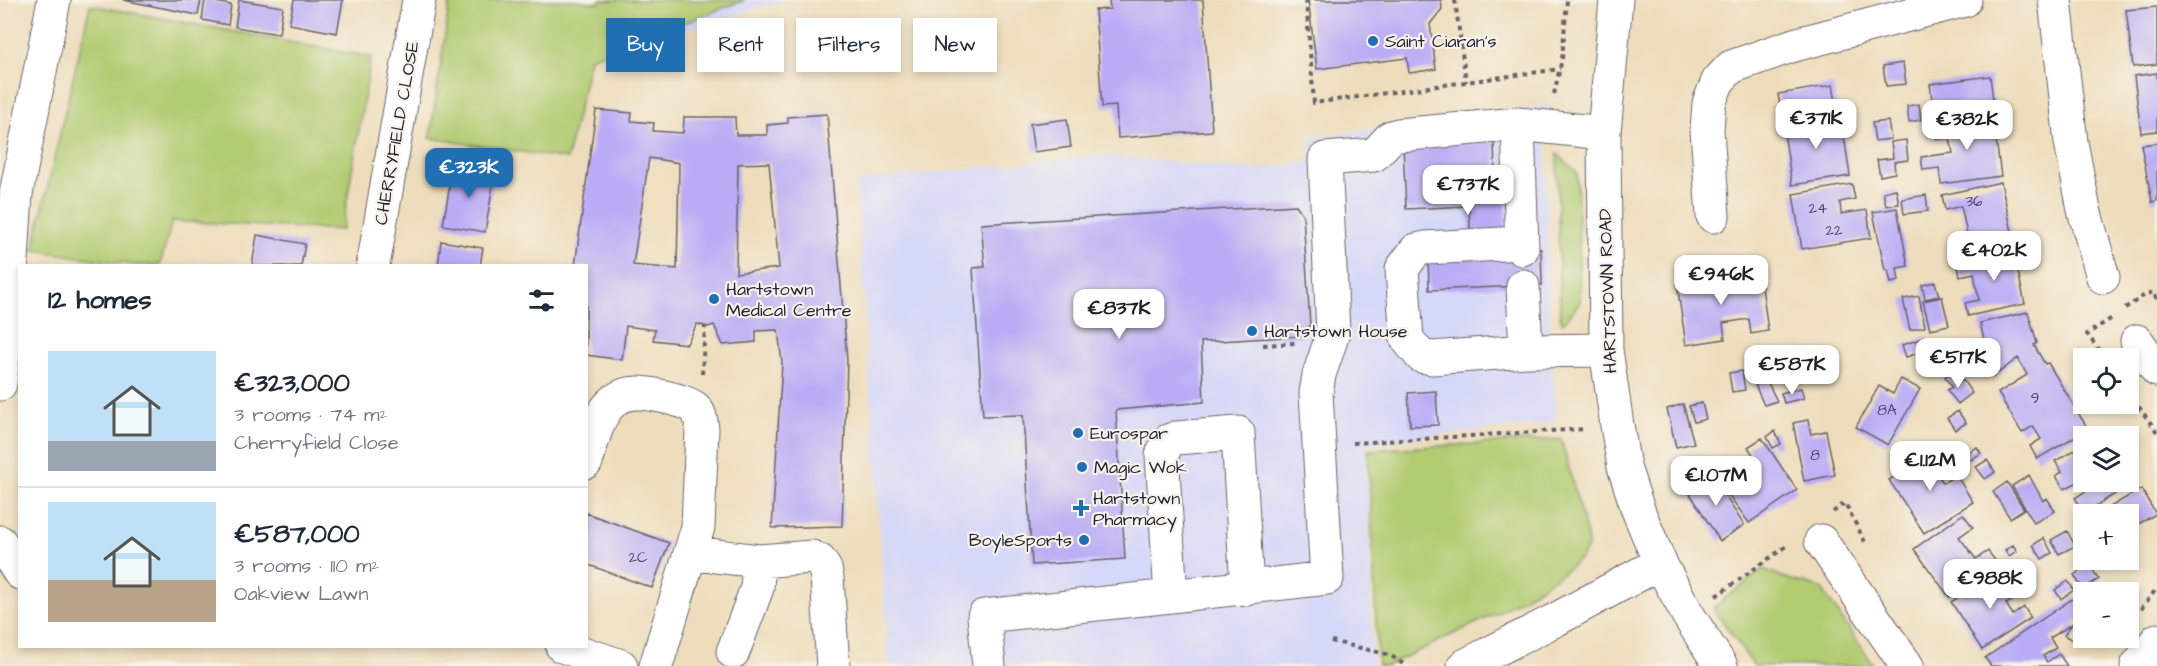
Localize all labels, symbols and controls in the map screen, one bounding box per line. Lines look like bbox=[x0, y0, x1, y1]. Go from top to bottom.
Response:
chip: Buy bbox=[606, 18, 685, 72]
chip: Rent bbox=[697, 18, 784, 72]
chip: Filters bbox=[796, 18, 901, 72]
chip: New bbox=[913, 18, 997, 72]
place label: Saint Ciaran's bbox=[1385, 29, 1497, 54]
marker: Saint Ciaran's bbox=[1366, 34, 1380, 48]
street label: CHERRYFIELD CLOSE bbox=[369, 39, 426, 227]
pin: €371K bbox=[1774, 99, 1858, 150]
pin: €382K bbox=[1925, 100, 2009, 151]
text: €371K bbox=[1789, 104, 1843, 132]
text: €382K bbox=[1936, 105, 1998, 133]
pin: €323K bbox=[427, 148, 511, 199]
text: €323K bbox=[439, 153, 499, 181]
pin: €737K bbox=[1426, 165, 1510, 216]
text: €737K bbox=[1437, 170, 1499, 198]
house number: 36 bbox=[1965, 191, 1983, 212]
house number: 24 bbox=[1809, 198, 1827, 219]
street label: HARTSTOWN ROAD bbox=[1593, 208, 1623, 374]
house number: 22 bbox=[1825, 220, 1843, 241]
pin: €402K bbox=[1952, 231, 2036, 282]
text: €402K bbox=[1961, 236, 2027, 264]
pin: €946K bbox=[1679, 255, 1763, 306]
text: €946K bbox=[1688, 260, 1754, 288]
place label: Hartstown Medical Centre bbox=[726, 277, 852, 323]
text: 12 homes bbox=[48, 282, 151, 318]
icon: filters bbox=[525, 284, 558, 317]
pin: €837K bbox=[1077, 289, 1161, 340]
marker: Hartstown Medical Centre bbox=[707, 292, 721, 306]
text: €837K bbox=[1087, 294, 1151, 322]
place label: Hartstown House bbox=[1264, 319, 1408, 344]
marker: Hartstown House bbox=[1245, 324, 1259, 338]
pin: €517K bbox=[1916, 338, 2000, 389]
text: €517K bbox=[1929, 343, 1987, 371]
pin: €587K bbox=[1750, 345, 1834, 396]
map controls bbox=[2073, 348, 2139, 648]
button: locate bbox=[2073, 348, 2139, 414]
text: €587K bbox=[1758, 350, 1826, 378]
text: €323,000 bbox=[234, 365, 350, 401]
icon: home bbox=[96, 375, 168, 447]
house number: 9 bbox=[2031, 388, 2039, 409]
house number: 8A bbox=[1877, 400, 1897, 421]
text: 3 rooms · 74 m² bbox=[234, 401, 387, 429]
place label: Eurospar bbox=[1090, 421, 1168, 446]
marker: Eurospar bbox=[1071, 426, 1085, 440]
button: layers bbox=[2073, 426, 2139, 492]
text: Cherryfield Close bbox=[234, 429, 398, 457]
pin: €1.12M bbox=[1881, 441, 1979, 492]
house number: 8 bbox=[1810, 445, 1820, 466]
text: €1.12M bbox=[1904, 446, 1956, 474]
place label: Magic Wok bbox=[1094, 455, 1187, 481]
pin: €1.07M bbox=[1667, 456, 1765, 507]
marker: Magic Wok bbox=[1075, 460, 1089, 474]
text: €1.07M bbox=[1685, 461, 1747, 489]
place label: Hartstown Pharmacy bbox=[1093, 486, 1180, 533]
marker: Hartstown Pharmacy bbox=[1074, 501, 1088, 515]
button: + bbox=[2073, 504, 2139, 570]
text: €587,000 bbox=[234, 516, 360, 552]
icon: home bbox=[96, 526, 168, 598]
place label: BoyleSports bbox=[969, 528, 1072, 554]
marker: BoyleSports bbox=[1077, 533, 1091, 547]
house number: 2C bbox=[628, 547, 648, 568]
text: 3 rooms · 110 m² bbox=[234, 552, 379, 580]
pin: €988K bbox=[1948, 559, 2032, 610]
text: €988K bbox=[1957, 564, 2023, 592]
text: Oakview Lawn bbox=[234, 580, 368, 608]
button: − bbox=[2073, 582, 2139, 648]

